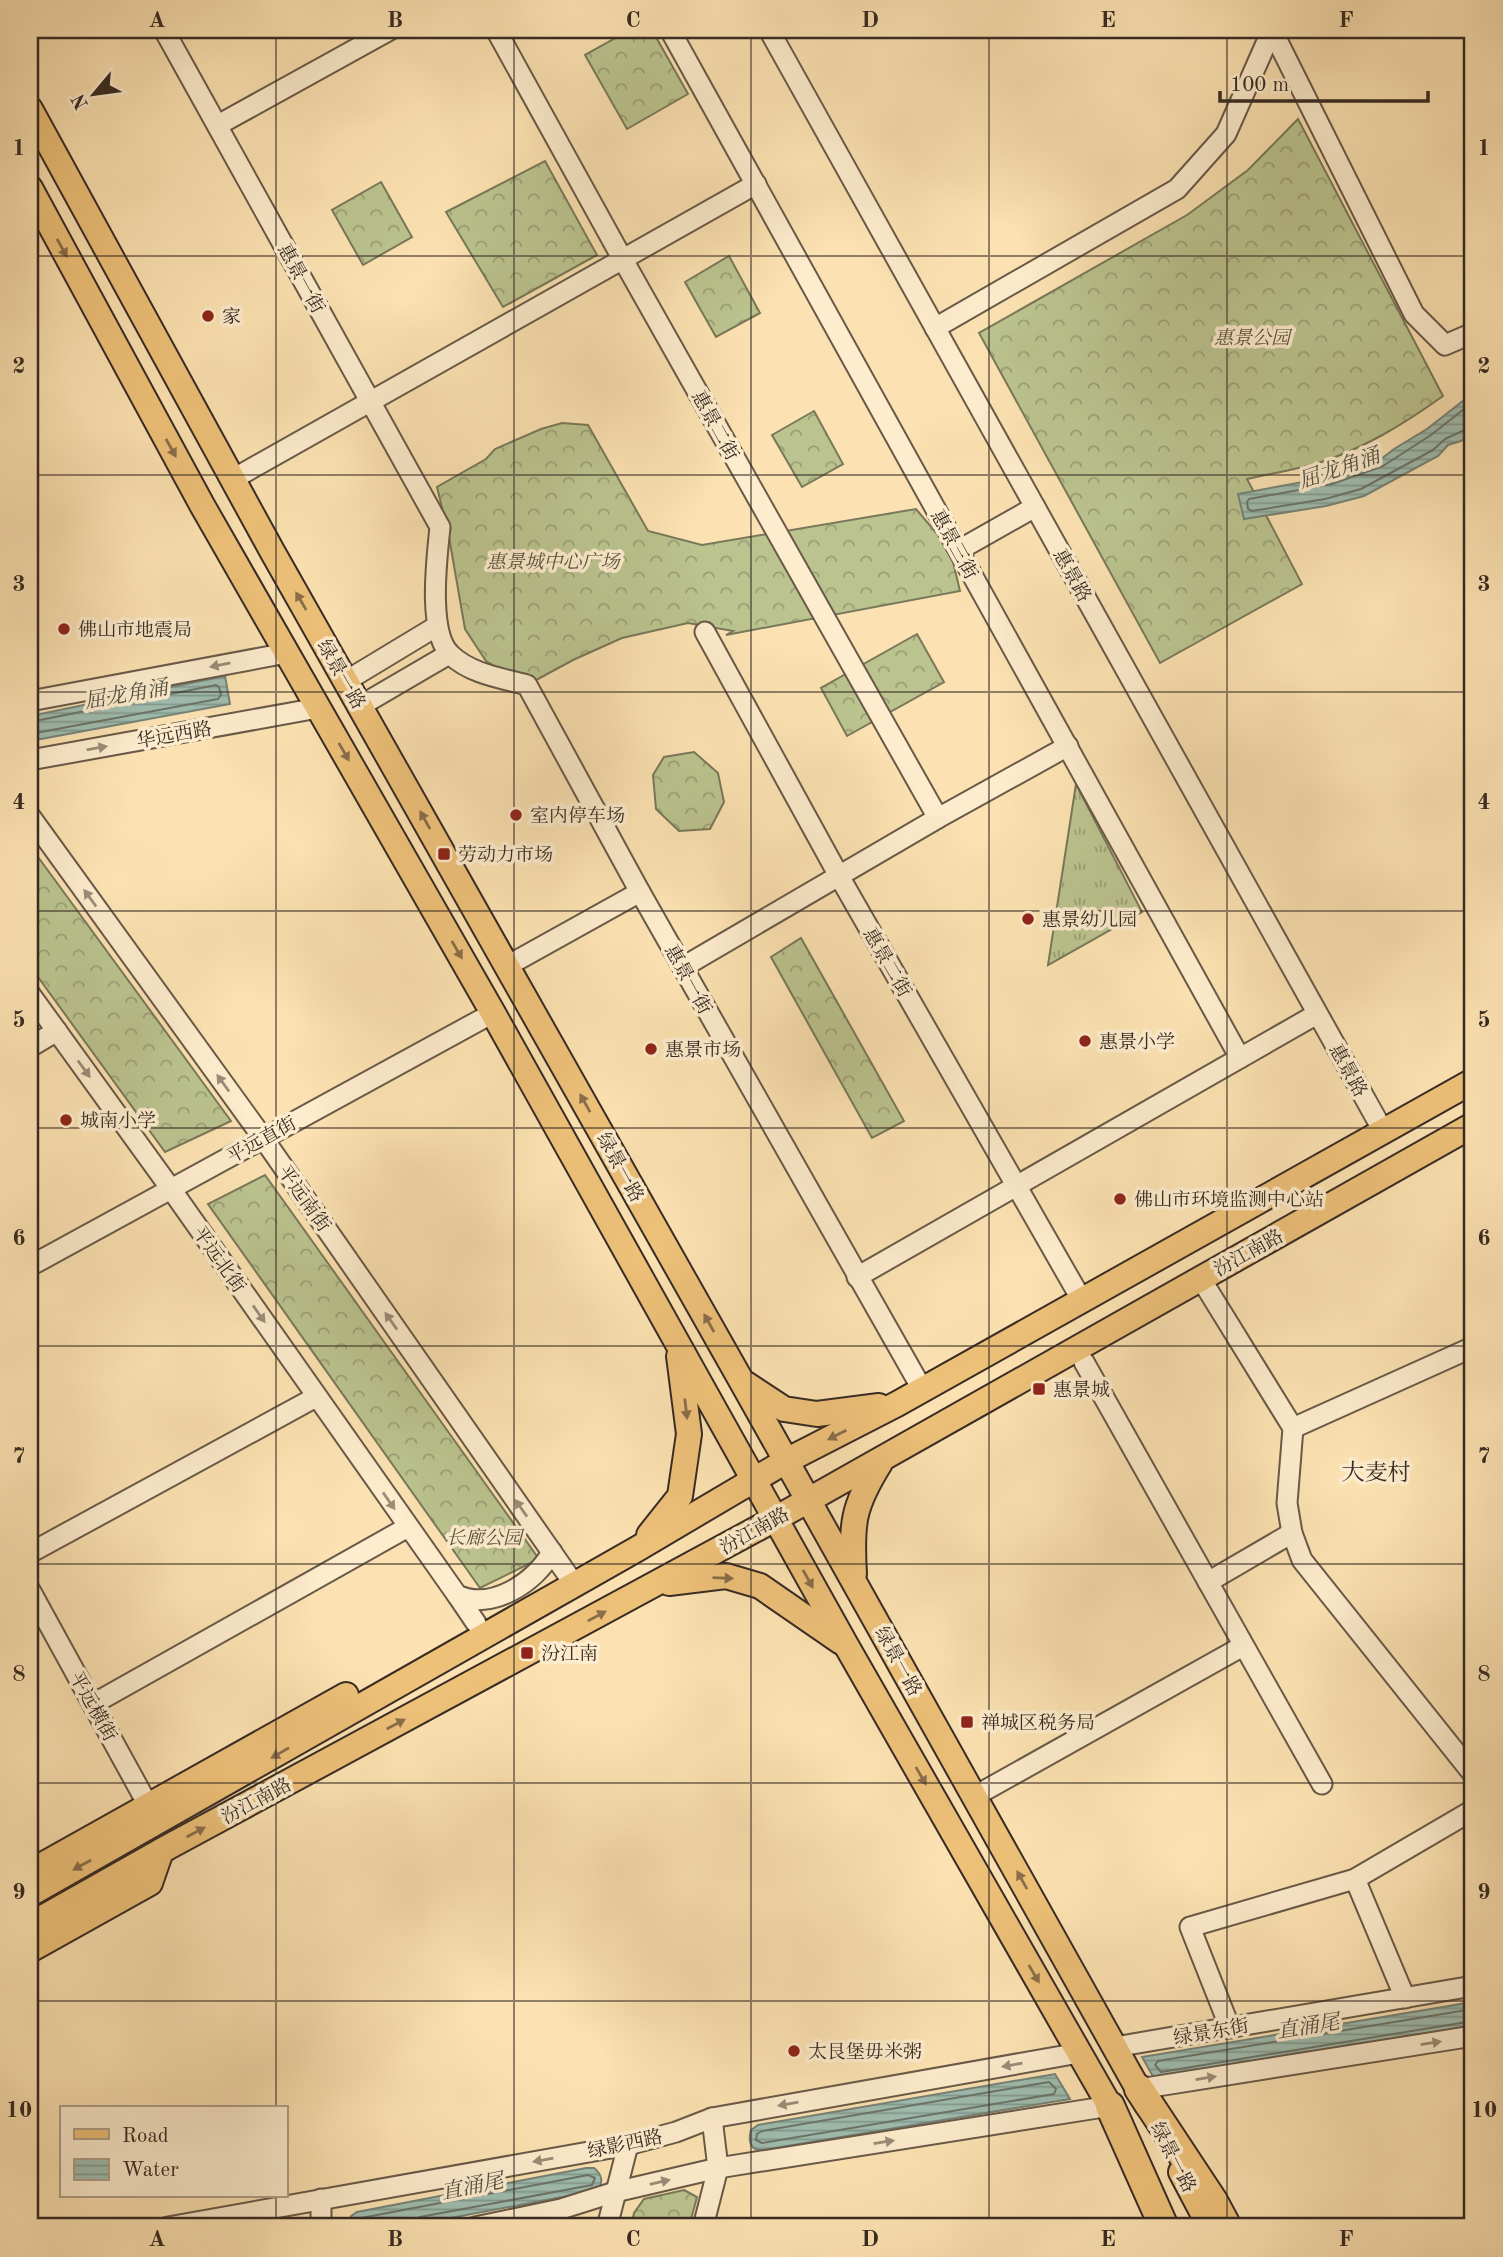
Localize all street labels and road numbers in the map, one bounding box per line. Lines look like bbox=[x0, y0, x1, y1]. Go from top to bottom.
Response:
street label: 惠景一街 bbox=[273, 240, 328, 317]
street label: 惠景二街 bbox=[687, 387, 742, 464]
street label: 惠景三街 bbox=[926, 506, 981, 583]
street label: 惠景路 bbox=[1049, 546, 1095, 606]
street label: 绿景一路 bbox=[313, 637, 369, 713]
street label: 华远西路 bbox=[135, 719, 214, 752]
street label: 惠景二街 bbox=[859, 925, 915, 1001]
street label: 惠景一街 bbox=[660, 941, 715, 1018]
street label: 惠景路 bbox=[1325, 1041, 1371, 1101]
street label: 平远直街 bbox=[223, 1112, 300, 1168]
street label: 绿景一路 bbox=[592, 1129, 647, 1206]
street label: 平远南街 bbox=[273, 1161, 335, 1236]
street label: 平远北街 bbox=[188, 1223, 249, 1297]
street label: 汾江南路 bbox=[1210, 1225, 1287, 1281]
street label: 汾江南路 bbox=[716, 1503, 793, 1559]
street label: 绿景一路 bbox=[870, 1623, 925, 1700]
street label: 平远横街 bbox=[65, 1668, 120, 1745]
street label: 汾江南路 bbox=[218, 1773, 295, 1828]
street label: 绿景东街 bbox=[1172, 2016, 1251, 2049]
street label: 绿景一路 bbox=[1146, 2119, 1199, 2196]
street label: 绿影西路 bbox=[586, 2125, 665, 2163]

